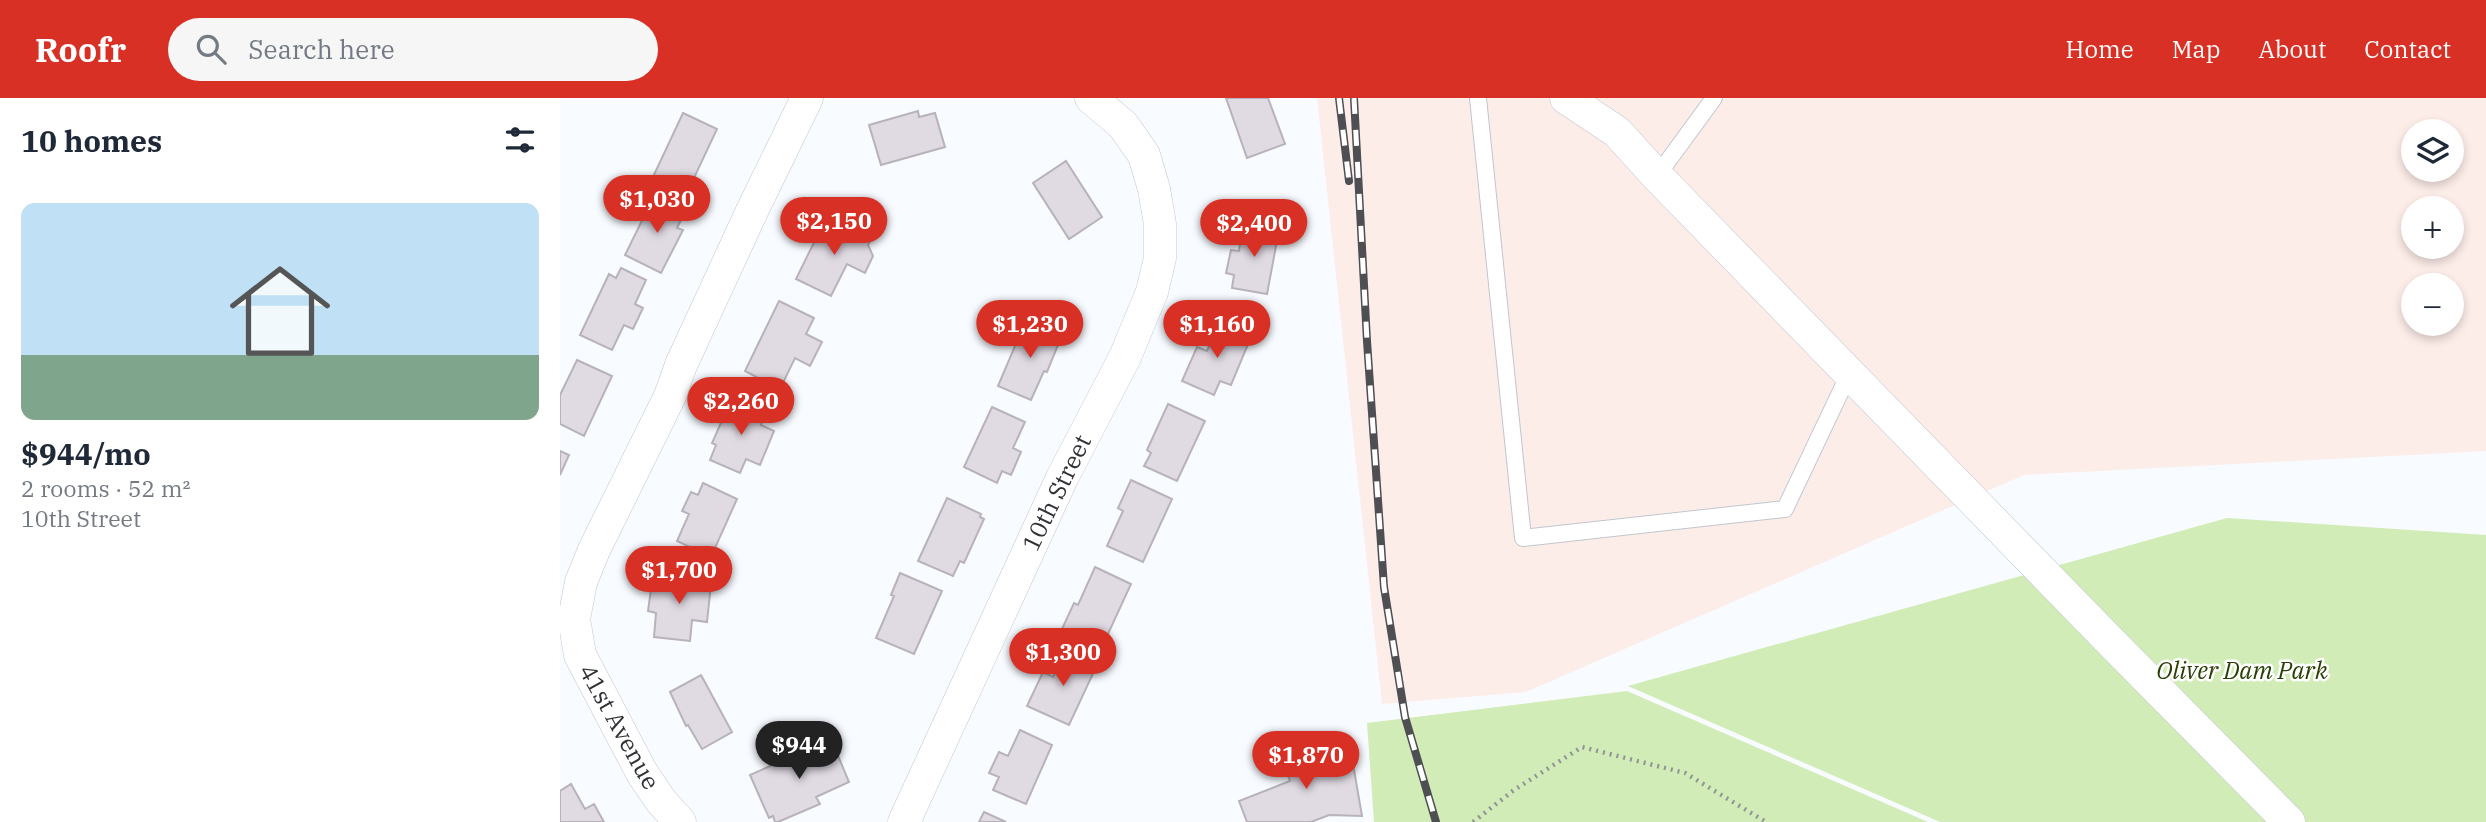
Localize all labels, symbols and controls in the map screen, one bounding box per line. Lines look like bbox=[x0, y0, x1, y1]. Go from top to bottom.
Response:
search box bbox=[168, 18, 658, 81]
text: Roofr bbox=[35, 28, 126, 71]
icon: search bbox=[192, 30, 230, 68]
text: Search here bbox=[248, 32, 395, 66]
text: Home bbox=[2066, 33, 2134, 65]
text: Map bbox=[2172, 33, 2220, 65]
text: About bbox=[2258, 33, 2326, 65]
text: Contact bbox=[2364, 33, 2451, 65]
map controls bbox=[2401, 119, 2464, 336]
button: layers bbox=[2401, 119, 2464, 182]
text: 10 homes bbox=[21, 121, 162, 160]
icon: filters bbox=[501, 121, 539, 159]
pin: $1,030 bbox=[600, 176, 714, 235]
text: $1,030 bbox=[619, 183, 695, 213]
button: + bbox=[2401, 196, 2464, 259]
pin: $2,150 bbox=[777, 198, 891, 257]
pin: $2,400 bbox=[1197, 200, 1311, 259]
text: $2,150 bbox=[796, 205, 872, 235]
text: $2,400 bbox=[1216, 207, 1292, 237]
icon: home bbox=[217, 248, 343, 374]
button: − bbox=[2401, 273, 2464, 336]
pin: $1,230 bbox=[973, 300, 1087, 360]
pin: $1,160 bbox=[1160, 300, 1274, 360]
text: $1,230 bbox=[992, 308, 1068, 338]
text: $1,160 bbox=[1179, 308, 1255, 338]
pin: $2,260 bbox=[684, 378, 798, 437]
text: $2,260 bbox=[703, 385, 779, 415]
street label: 10th Street bbox=[1014, 429, 1098, 556]
text: $944/mo bbox=[21, 434, 151, 473]
text: 2 rooms · 52 m² bbox=[21, 473, 191, 503]
text: 10th Street bbox=[21, 503, 141, 533]
pin: $1,700 bbox=[622, 546, 736, 606]
text: $1,700 bbox=[641, 554, 717, 584]
pin: $1,300 bbox=[1006, 628, 1120, 688]
text: $1,300 bbox=[1025, 636, 1101, 666]
park label: Oliver Dam Park bbox=[2156, 654, 2328, 686]
street label: 41st Avenue bbox=[572, 658, 668, 795]
pin: $944 bbox=[758, 722, 840, 781]
text: $944 bbox=[771, 729, 827, 759]
pin: $1,870 bbox=[1249, 732, 1363, 791]
text: $1,870 bbox=[1268, 739, 1344, 769]

